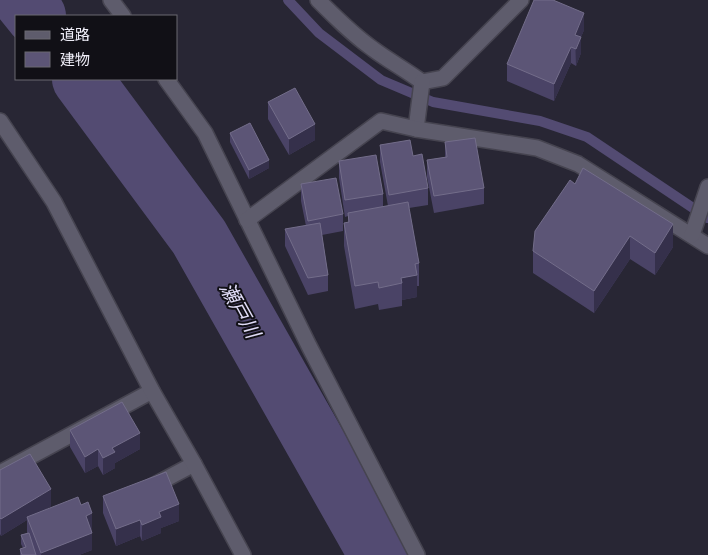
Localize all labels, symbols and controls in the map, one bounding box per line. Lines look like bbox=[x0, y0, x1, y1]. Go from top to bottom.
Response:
legend bbox=[15, 15, 178, 80]
text: 道路 bbox=[60, 26, 90, 44]
text: 建物 bbox=[60, 51, 90, 69]
water label: 瀬戸川 bbox=[215, 278, 266, 344]

